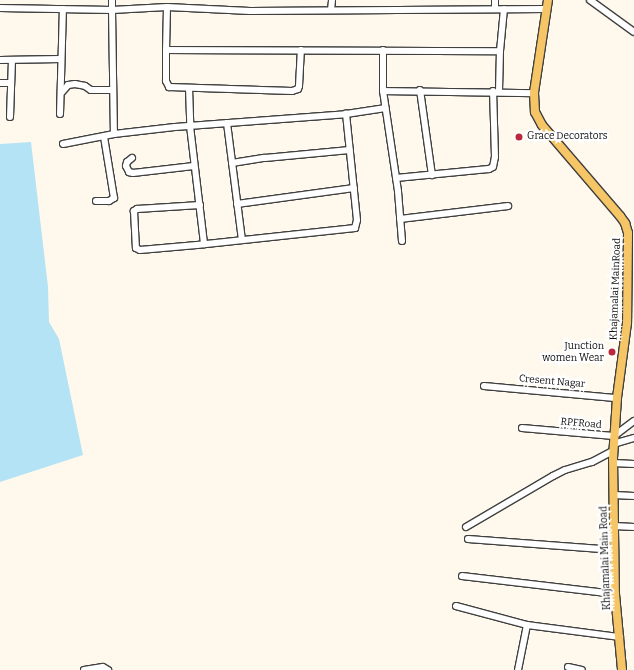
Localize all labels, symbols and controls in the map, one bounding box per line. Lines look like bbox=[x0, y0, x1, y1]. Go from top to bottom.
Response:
place label: Grace Decorators bbox=[527, 131, 608, 143]
marker: Grace Decorators bbox=[514, 132, 524, 142]
street label: Khajamalai MainRoad bbox=[608, 238, 624, 340]
place label: Junction women Wear bbox=[542, 340, 604, 364]
marker: Junction women Wear bbox=[607, 347, 617, 357]
street label: Cresent Nagar bbox=[518, 373, 586, 391]
street label: RPFRoad bbox=[560, 416, 602, 432]
street label: Khajamalai Main Road bbox=[598, 506, 614, 610]

